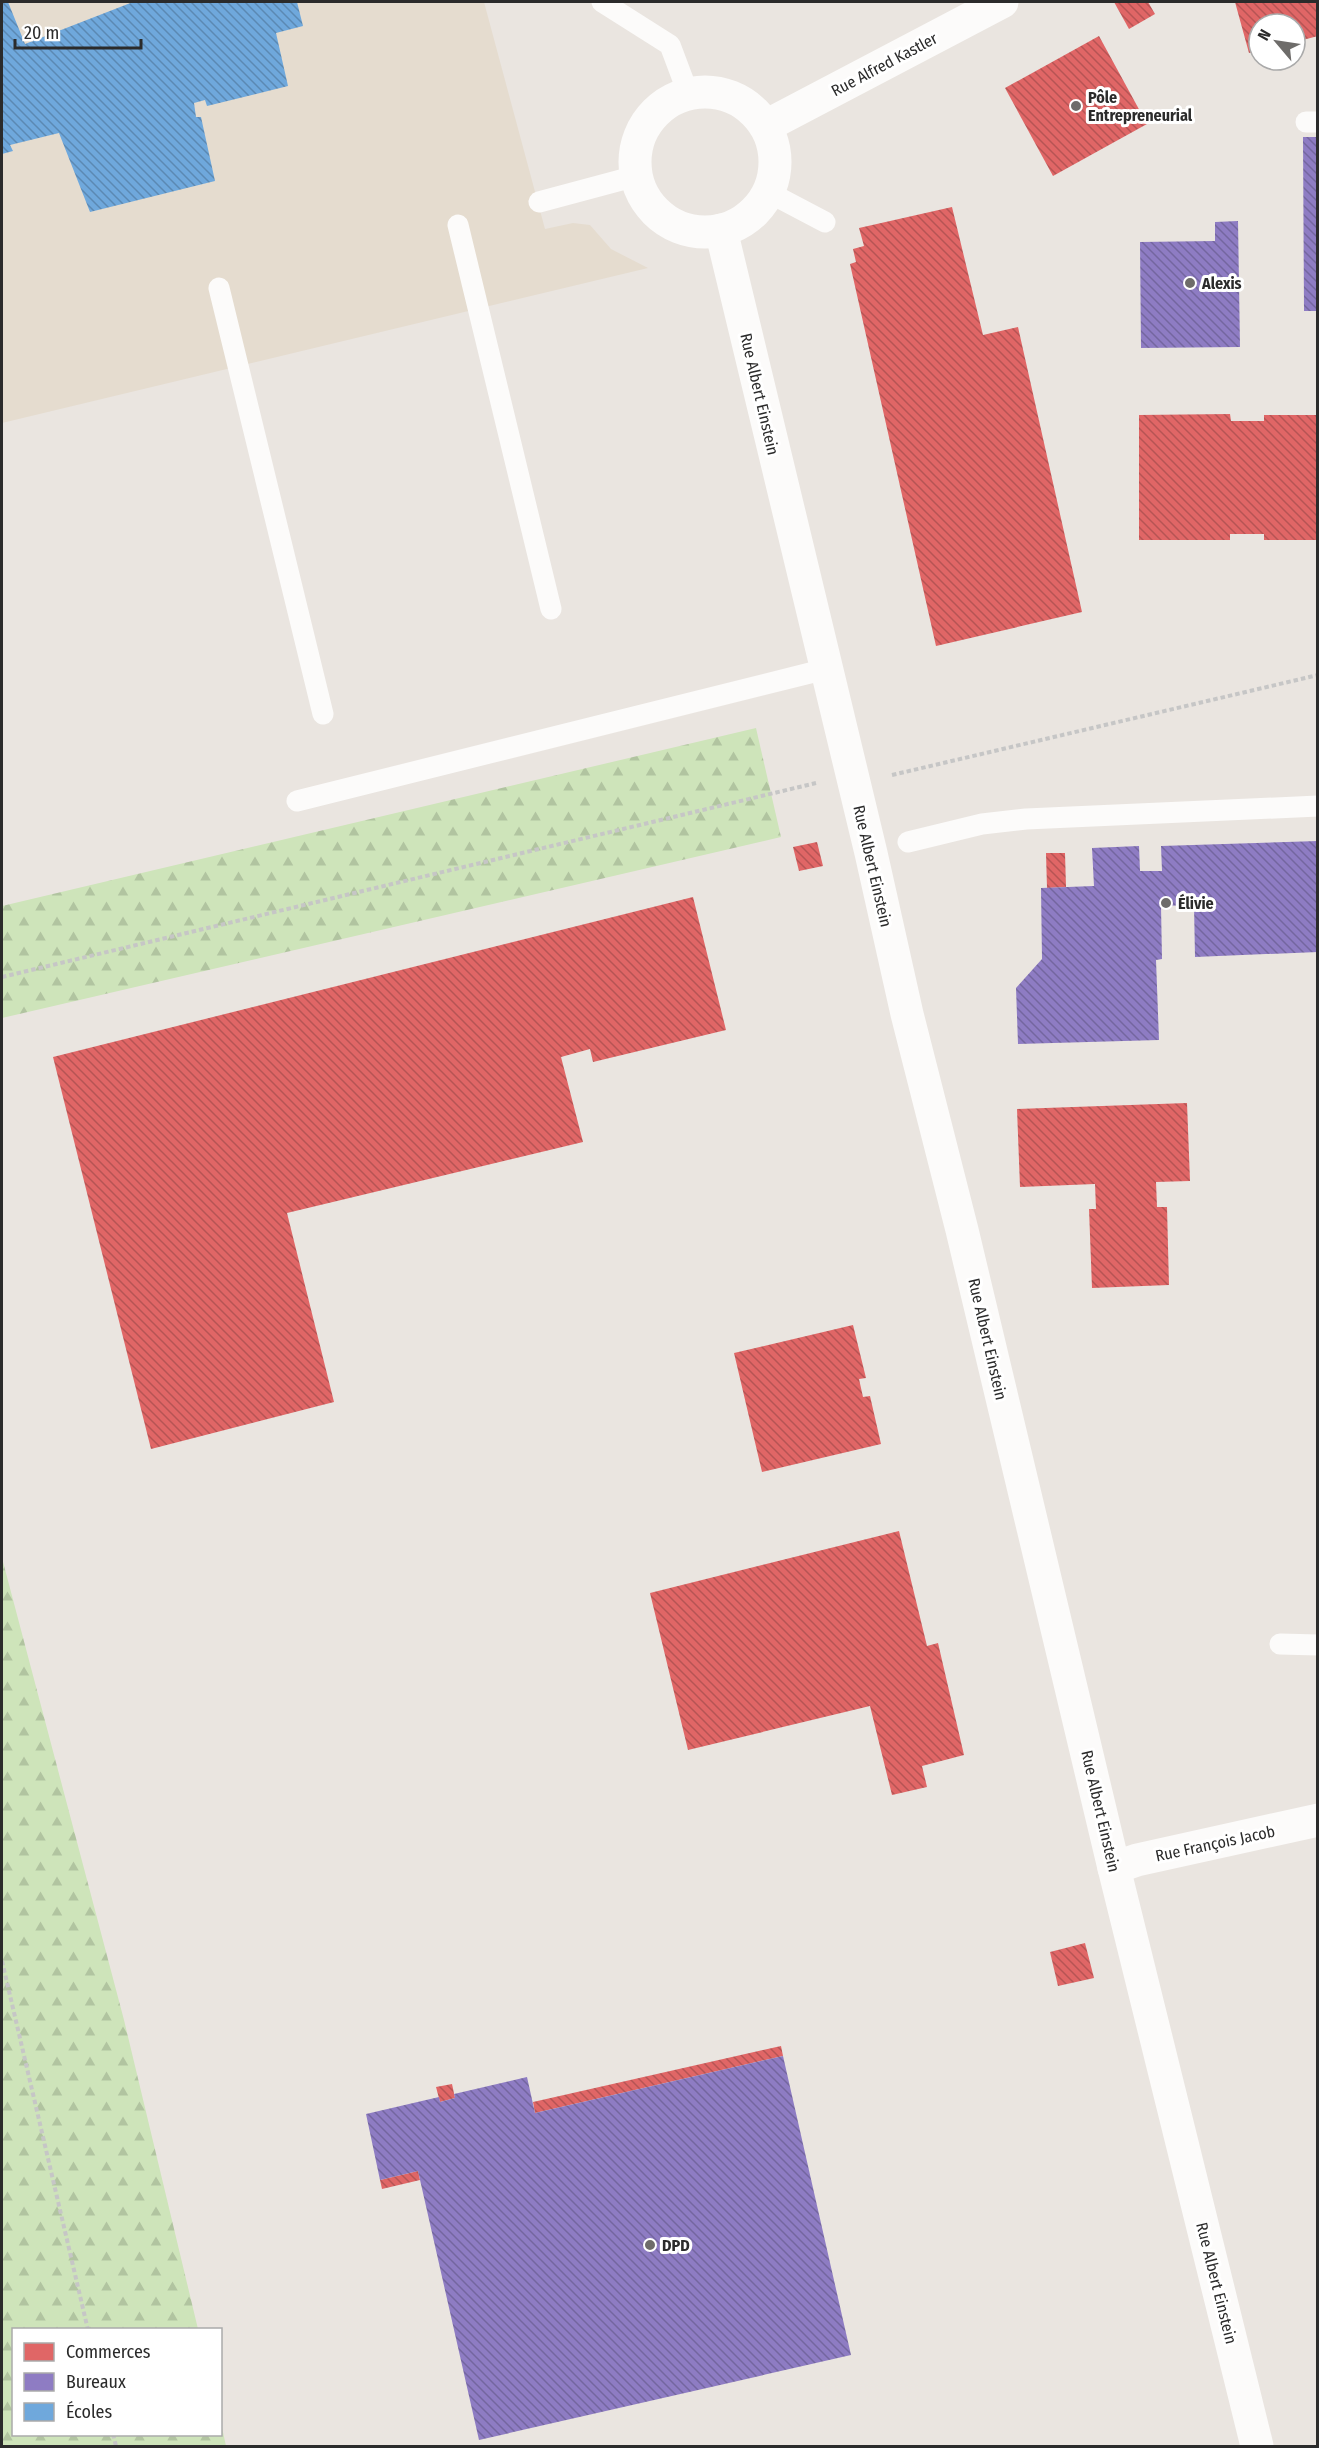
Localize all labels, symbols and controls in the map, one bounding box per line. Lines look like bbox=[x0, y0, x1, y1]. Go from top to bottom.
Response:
scale bar bbox=[15, 12, 141, 50]
north arrow bbox=[1247, 12, 1307, 72]
text: 20 m bbox=[24, 22, 59, 44]
text: N bbox=[1254, 26, 1275, 44]
street label: Rue Alfred Kastler bbox=[828, 28, 941, 100]
place label: Pôle Entrepreneurial bbox=[1088, 88, 1193, 125]
marker: Pôle Entrepreneurial bbox=[1069, 99, 1083, 113]
place label: Alexis bbox=[1201, 274, 1242, 293]
marker: Alexis bbox=[1183, 276, 1197, 290]
street label: Rue Albert Einstein bbox=[736, 331, 783, 457]
street label: Rue Albert Einstein bbox=[849, 803, 896, 929]
place label: Élivie bbox=[1178, 893, 1214, 913]
marker: Élivie bbox=[1159, 896, 1173, 910]
street label: Rue Albert Einstein bbox=[964, 1276, 1011, 1402]
street label: Rue Albert Einstein bbox=[1077, 1748, 1124, 1874]
street label: Rue François Jacob bbox=[1154, 1822, 1277, 1865]
street label: Rue Albert Einstein bbox=[1192, 2220, 1241, 2346]
place label: DPD bbox=[662, 2236, 690, 2255]
marker: DPD bbox=[643, 2238, 657, 2252]
legend bbox=[12, 2328, 222, 2436]
text: Commerces bbox=[66, 2341, 151, 2363]
text: Bureaux bbox=[66, 2371, 126, 2393]
text: Écoles bbox=[66, 2400, 112, 2423]

